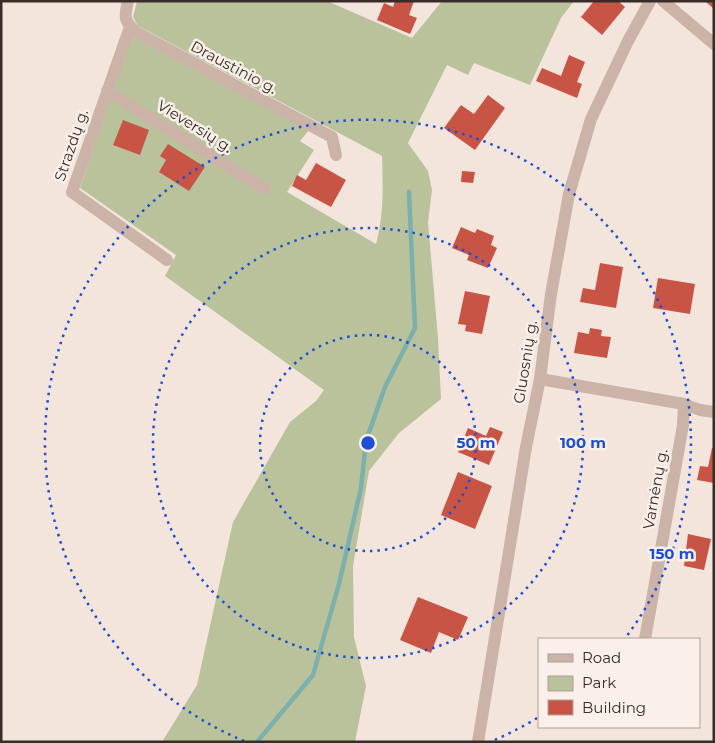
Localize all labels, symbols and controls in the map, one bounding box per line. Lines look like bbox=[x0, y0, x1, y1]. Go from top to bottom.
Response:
street label: Draustinio g. bbox=[188, 36, 280, 98]
street label: Vieversių g. bbox=[154, 95, 236, 157]
street label: Strazdų g. bbox=[50, 107, 92, 183]
street label: Gluosnių g. bbox=[509, 319, 541, 405]
text: 50 m bbox=[456, 433, 496, 452]
text: 100 m bbox=[560, 433, 606, 452]
centre of rings bbox=[359, 434, 377, 452]
street label: Varnėnų g. bbox=[639, 447, 671, 531]
text: 150 m bbox=[650, 544, 694, 563]
legend bbox=[538, 638, 700, 728]
text: Road bbox=[582, 648, 621, 667]
text: Park bbox=[582, 673, 616, 692]
text: Building bbox=[582, 698, 646, 717]

